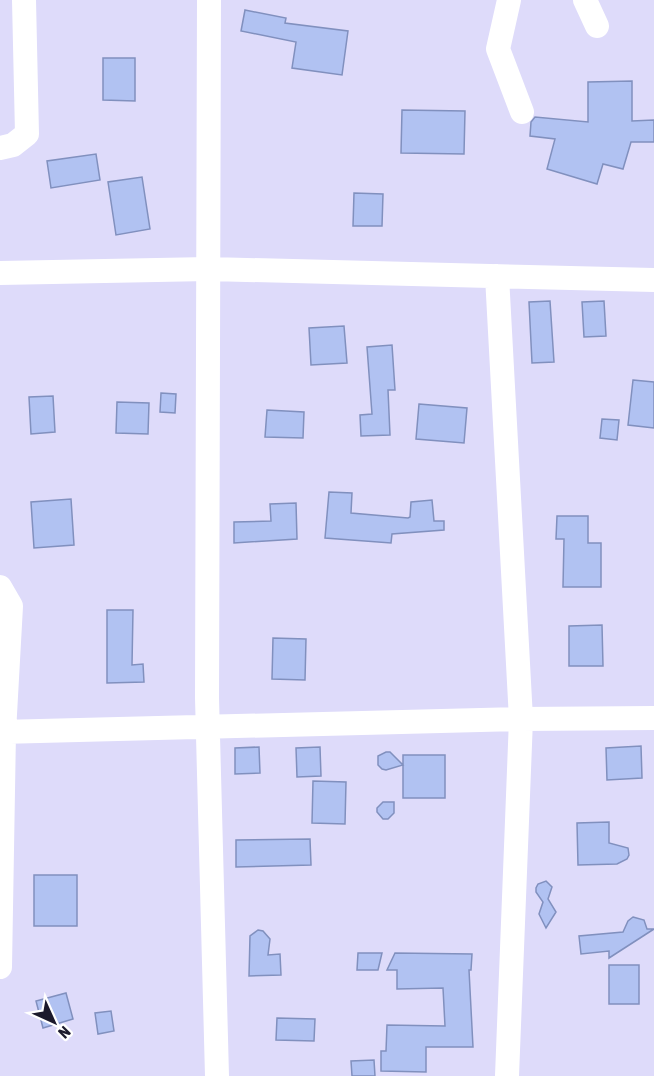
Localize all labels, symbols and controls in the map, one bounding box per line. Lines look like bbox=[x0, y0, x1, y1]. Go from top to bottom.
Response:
north arrow bbox=[24, 992, 84, 1052]
text: N bbox=[55, 1023, 74, 1042]

